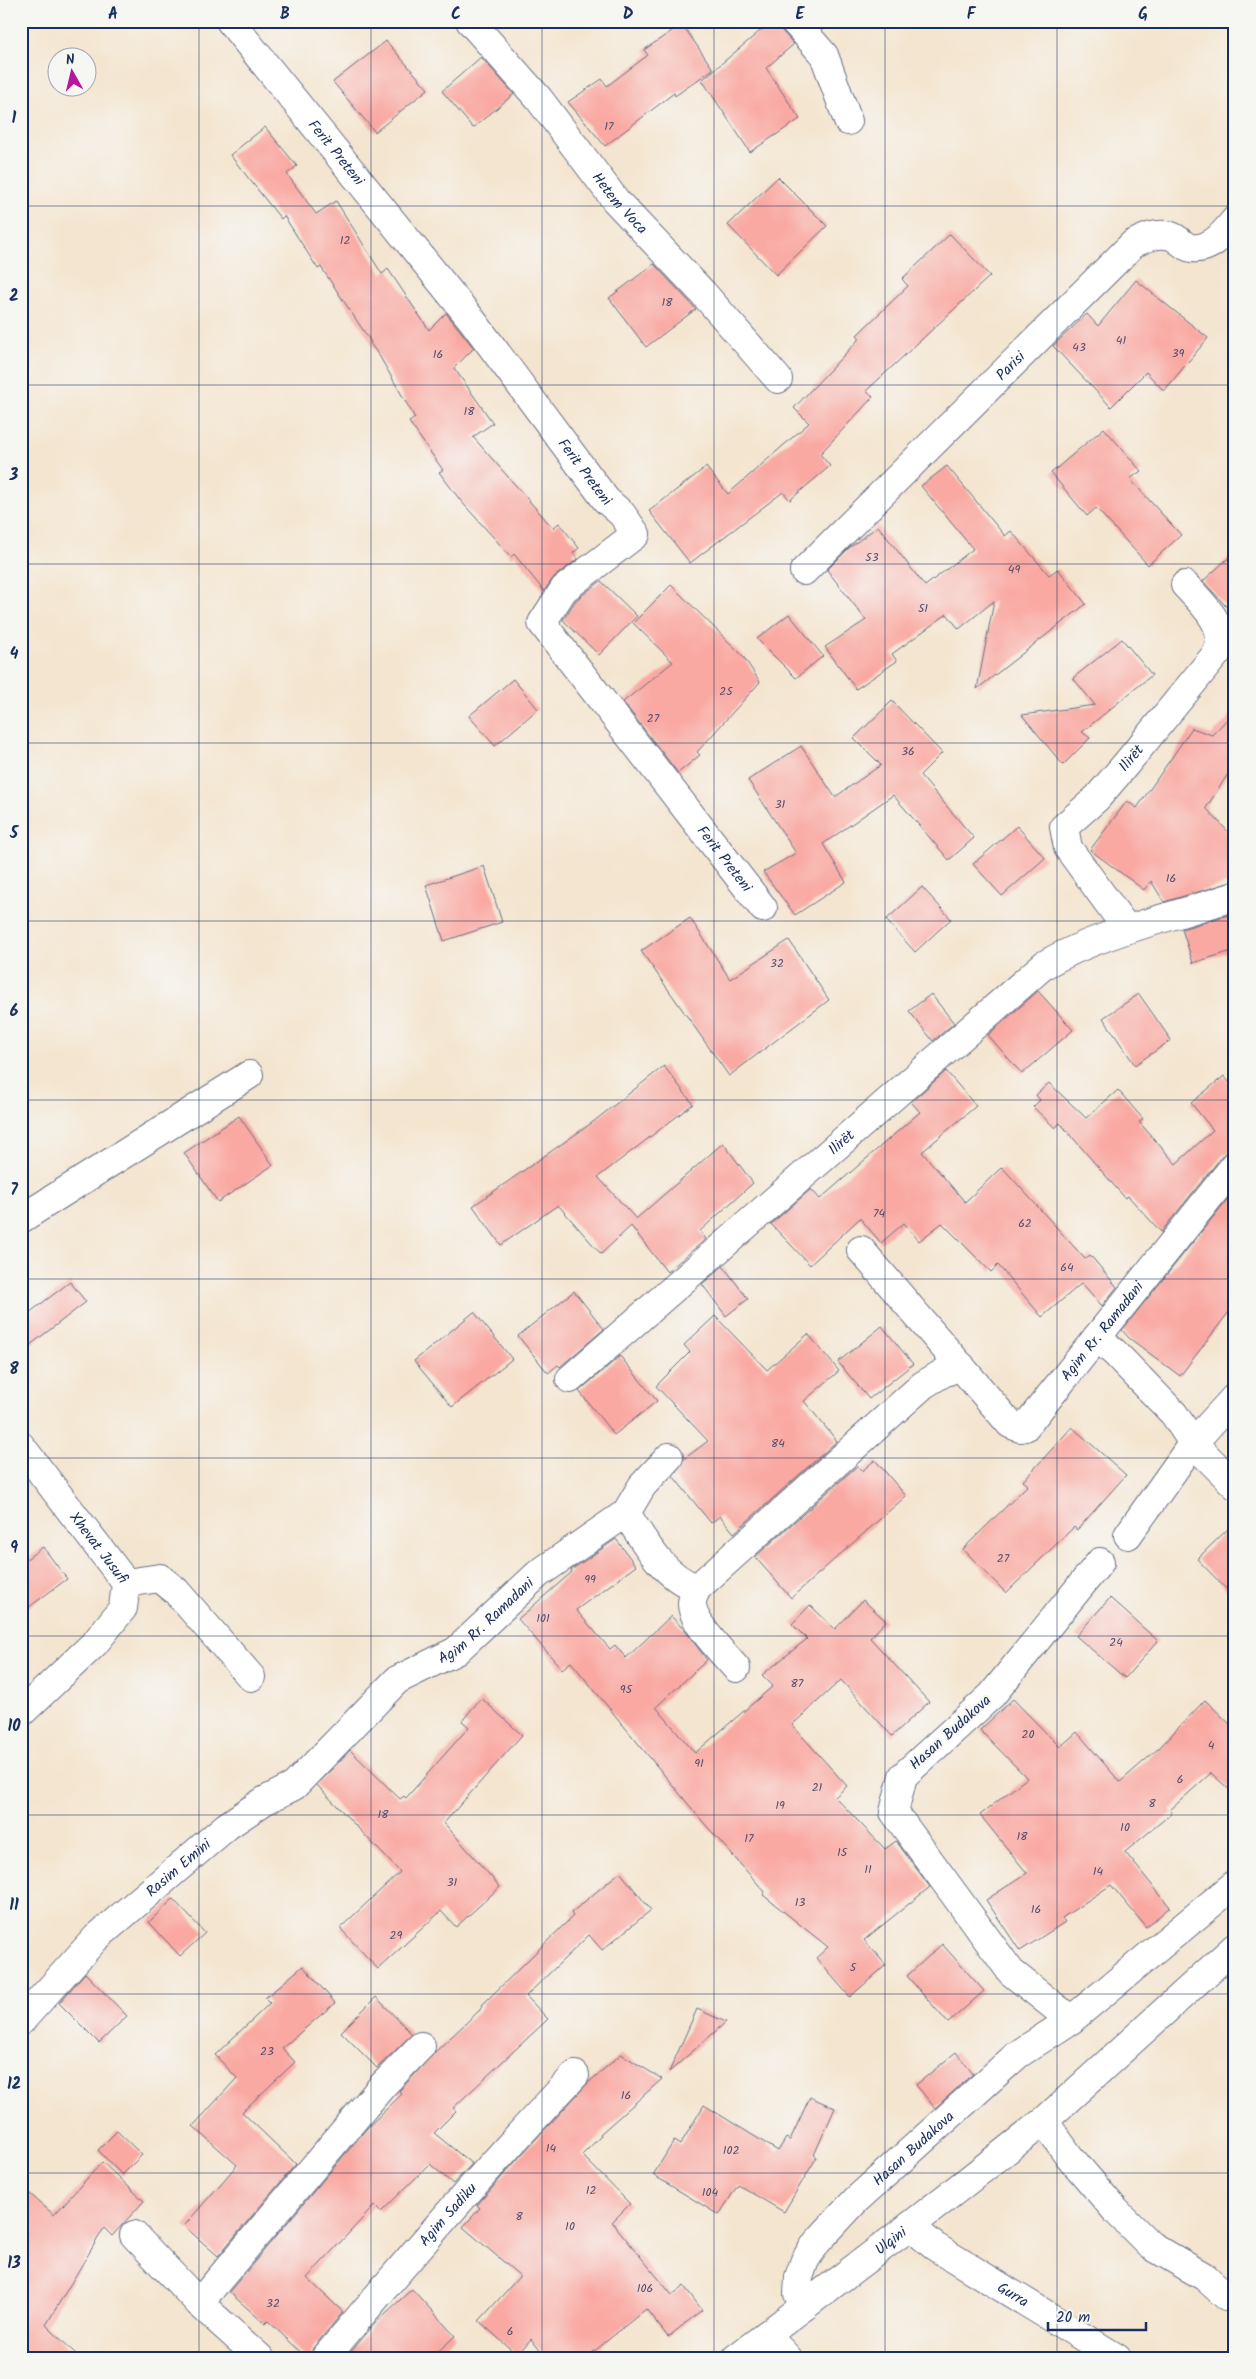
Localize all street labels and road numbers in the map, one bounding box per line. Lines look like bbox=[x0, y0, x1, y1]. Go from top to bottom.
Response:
street label: Ferit Preteni bbox=[301, 115, 371, 192]
street label: Hetem Voca bbox=[585, 167, 653, 240]
street label: Parisi bbox=[991, 345, 1033, 387]
street label: Ferit Preteni bbox=[551, 434, 618, 514]
street label: Ilirët bbox=[1113, 740, 1150, 778]
street label: Ferit Preteni bbox=[690, 821, 758, 899]
street label: Ilirët bbox=[823, 1124, 861, 1162]
street label: Agim Rr. Ramadani bbox=[1055, 1275, 1151, 1387]
street label: Xhevat Jusufi bbox=[63, 1507, 134, 1589]
street label: Agim Rr. Ramadani bbox=[434, 1571, 541, 1671]
street label: Hasan Budakova bbox=[904, 1689, 997, 1776]
street label: Rasim Emini bbox=[141, 1833, 218, 1903]
street label: Hasan Budakova bbox=[868, 2106, 960, 2193]
street label: Agim Sadiku bbox=[414, 2178, 483, 2252]
street label: Ulqini bbox=[870, 2221, 913, 2262]
street label: Gurra bbox=[992, 2276, 1033, 2314]

